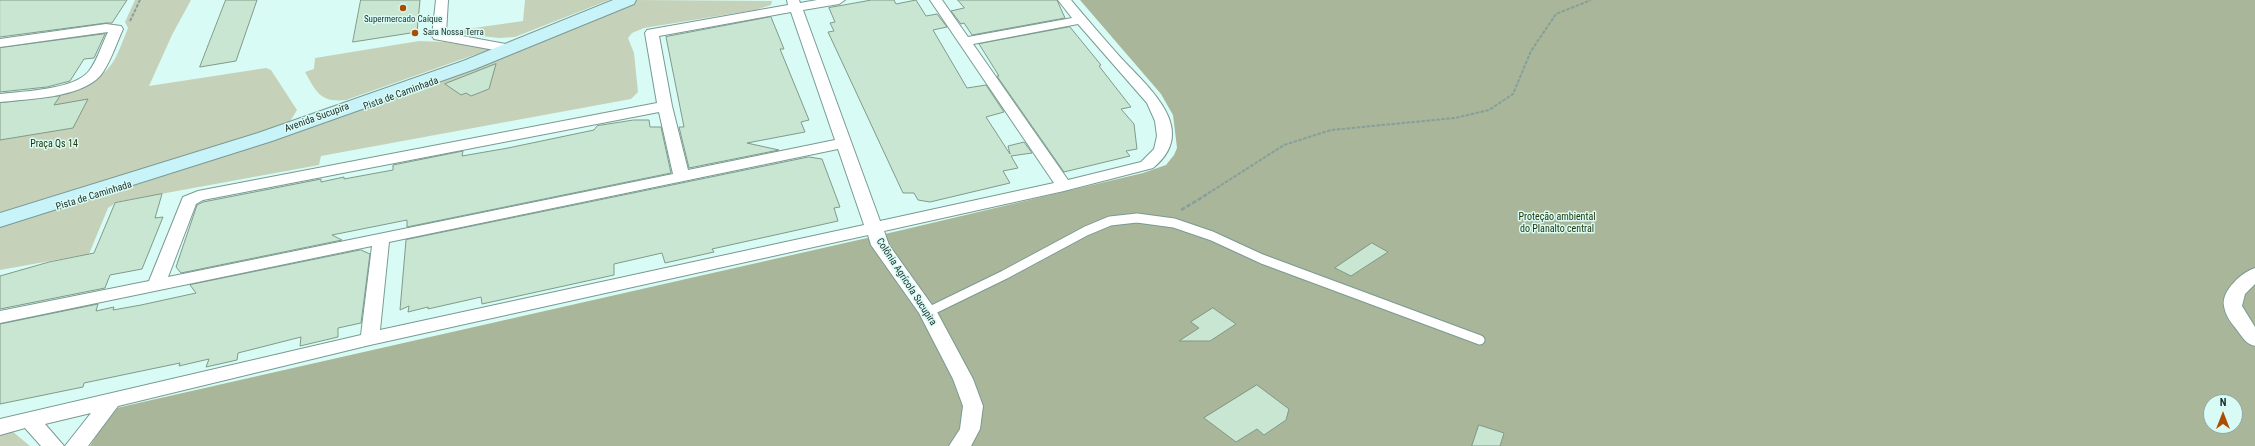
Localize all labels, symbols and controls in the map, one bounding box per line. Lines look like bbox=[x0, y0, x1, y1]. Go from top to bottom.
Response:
marker: Supermercado Caíque bbox=[398, 3, 408, 13]
place label: Supermercado Caíque bbox=[364, 15, 442, 25]
marker: Sara Nossa Terra bbox=[410, 28, 420, 38]
place label: Sara Nossa Terra bbox=[423, 28, 484, 38]
street label: Pista de Caminhada bbox=[362, 75, 440, 113]
street label: Avenida Sucupira bbox=[283, 101, 351, 135]
park label: Praça Qs 14 bbox=[30, 138, 78, 150]
street label: Pista de Caminhada bbox=[55, 179, 133, 213]
park label: Proteção ambiental do Planalto central bbox=[1518, 211, 1596, 234]
street label: Colônia Agrícola Sucupira bbox=[873, 236, 939, 328]
north arrow bbox=[2203, 394, 2243, 434]
text: N bbox=[2220, 396, 2226, 409]

